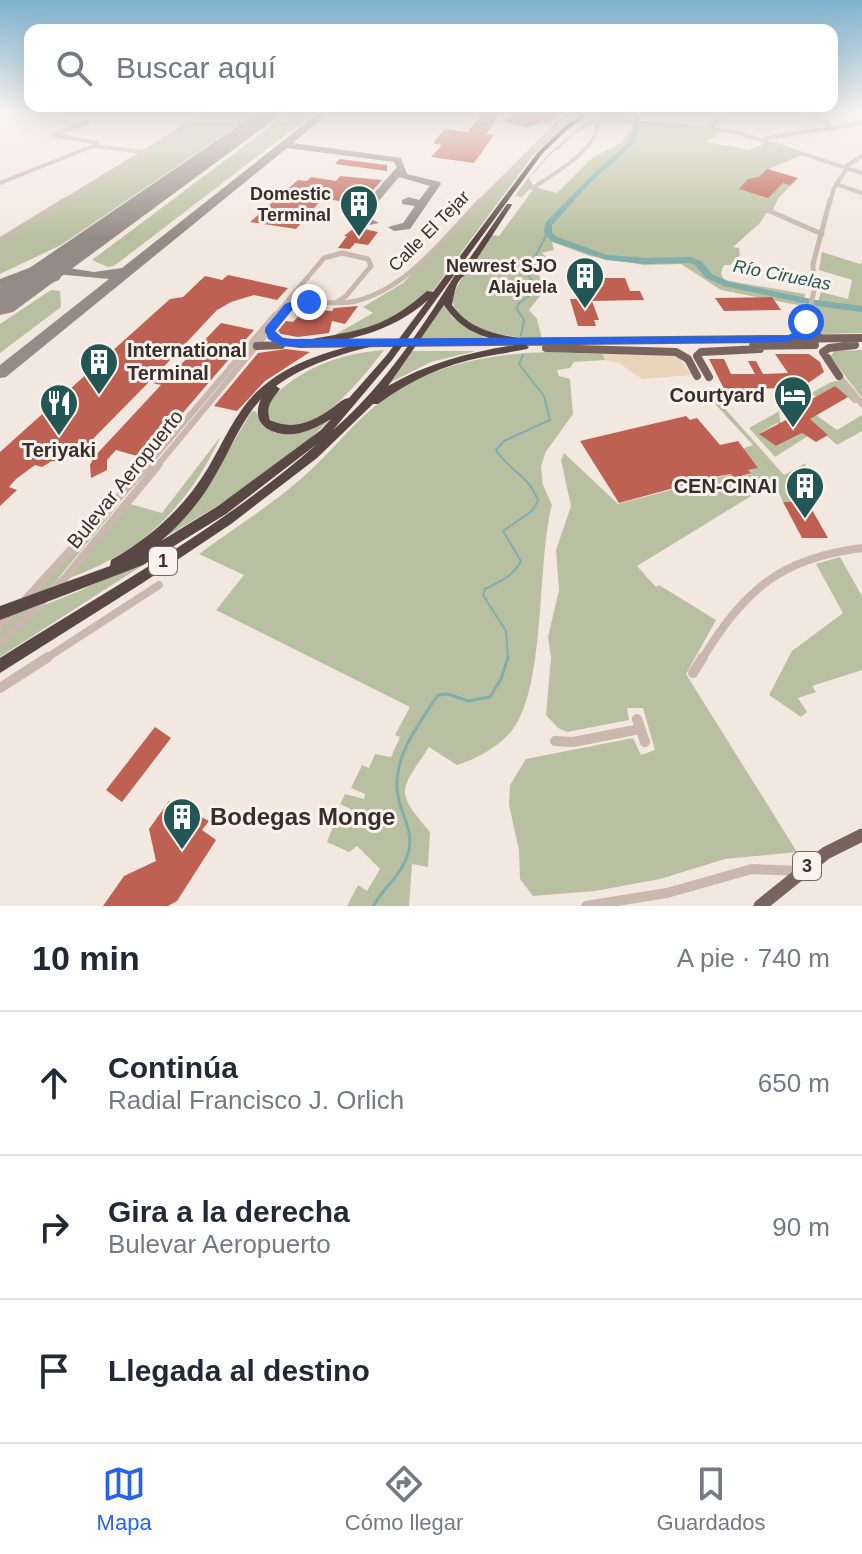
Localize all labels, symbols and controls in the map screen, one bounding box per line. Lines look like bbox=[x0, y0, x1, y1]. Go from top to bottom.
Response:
search box bbox=[24, 24, 838, 112]
icon: search bbox=[52, 46, 96, 90]
text: Buscar aquí bbox=[116, 51, 276, 84]
building icon: Domestic Terminal bbox=[338, 183, 380, 238]
place label: Domestic Terminal bbox=[250, 184, 331, 225]
street label: Calle El Tejar bbox=[385, 187, 473, 275]
building icon: Newrest SJO Alajuela bbox=[564, 255, 606, 310]
place label: Newrest SJO Alajuela bbox=[446, 256, 558, 297]
water label: Río Ciruelas bbox=[731, 256, 833, 294]
route end bbox=[291, 284, 327, 320]
route start bbox=[788, 304, 824, 340]
place label: International Terminal bbox=[127, 339, 247, 384]
building icon: International Terminal bbox=[78, 341, 120, 396]
hotel icon: Courtyard bbox=[772, 374, 814, 429]
restaurant icon: Teriyaki bbox=[38, 382, 80, 437]
place label: Courtyard bbox=[669, 384, 765, 406]
street label: Bulevar Aeropuerto bbox=[63, 406, 187, 552]
place label: Teriyaki bbox=[22, 439, 96, 461]
building icon: CEN-CINAI bbox=[784, 465, 826, 520]
place label: CEN-CINAI bbox=[674, 475, 777, 497]
road number: 1 bbox=[149, 547, 177, 575]
building icon: Bodegas Monge bbox=[161, 796, 203, 851]
place label: Bodegas Monge bbox=[210, 803, 395, 830]
road number: 3 bbox=[793, 852, 821, 880]
text: 10 min bbox=[32, 939, 140, 977]
text: A pie · 740 m bbox=[677, 943, 830, 973]
text: Continúa bbox=[108, 1051, 238, 1084]
icon: ahead bbox=[32, 1061, 76, 1105]
text: 650 m bbox=[758, 1068, 830, 1098]
text: Radial Francisco J. Orlich bbox=[108, 1085, 404, 1115]
text: Gira a la derecha bbox=[108, 1195, 350, 1228]
icon: right bbox=[32, 1205, 76, 1249]
text: 90 m bbox=[772, 1212, 830, 1242]
text: Bulevar Aeropuerto bbox=[108, 1229, 331, 1259]
icon: arrive bbox=[32, 1349, 76, 1393]
text: Llegada al destino bbox=[108, 1354, 370, 1387]
tab: Mapa bbox=[97, 1462, 152, 1536]
tab: Cómo llegar bbox=[345, 1462, 463, 1536]
tab: Guardados bbox=[657, 1462, 765, 1536]

